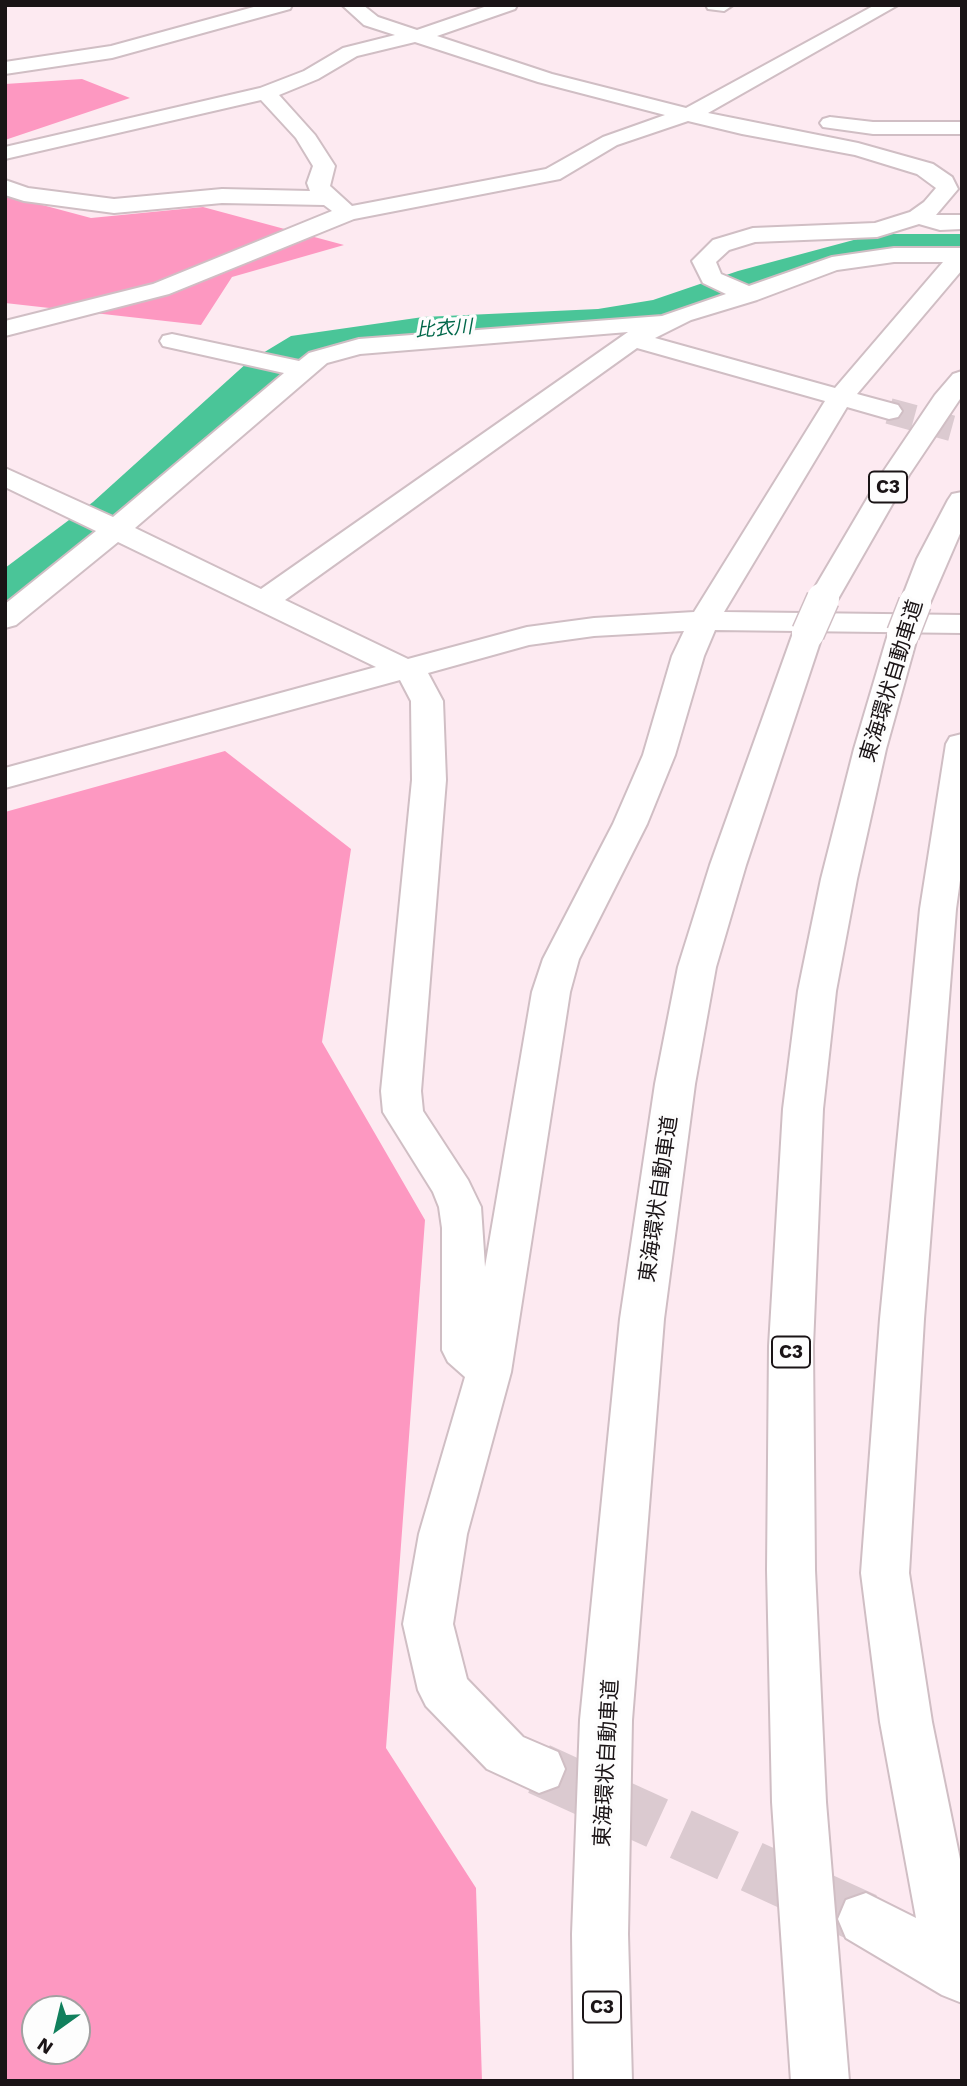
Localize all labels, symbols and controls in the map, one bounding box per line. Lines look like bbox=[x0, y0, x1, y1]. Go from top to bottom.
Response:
water label: 比衣川 bbox=[415, 316, 473, 342]
road number: C3 bbox=[869, 472, 907, 502]
street label: 東海環状自動車道 bbox=[855, 597, 929, 765]
street label: 東海環状自動車道 bbox=[635, 1114, 683, 1284]
road number: C3 bbox=[772, 1336, 810, 1368]
street label: 東海環状自動車道 bbox=[590, 1678, 624, 1848]
road number: C3 bbox=[583, 1992, 621, 2022]
north arrow bbox=[21, 1995, 91, 2065]
text: N bbox=[33, 2033, 57, 2060]

